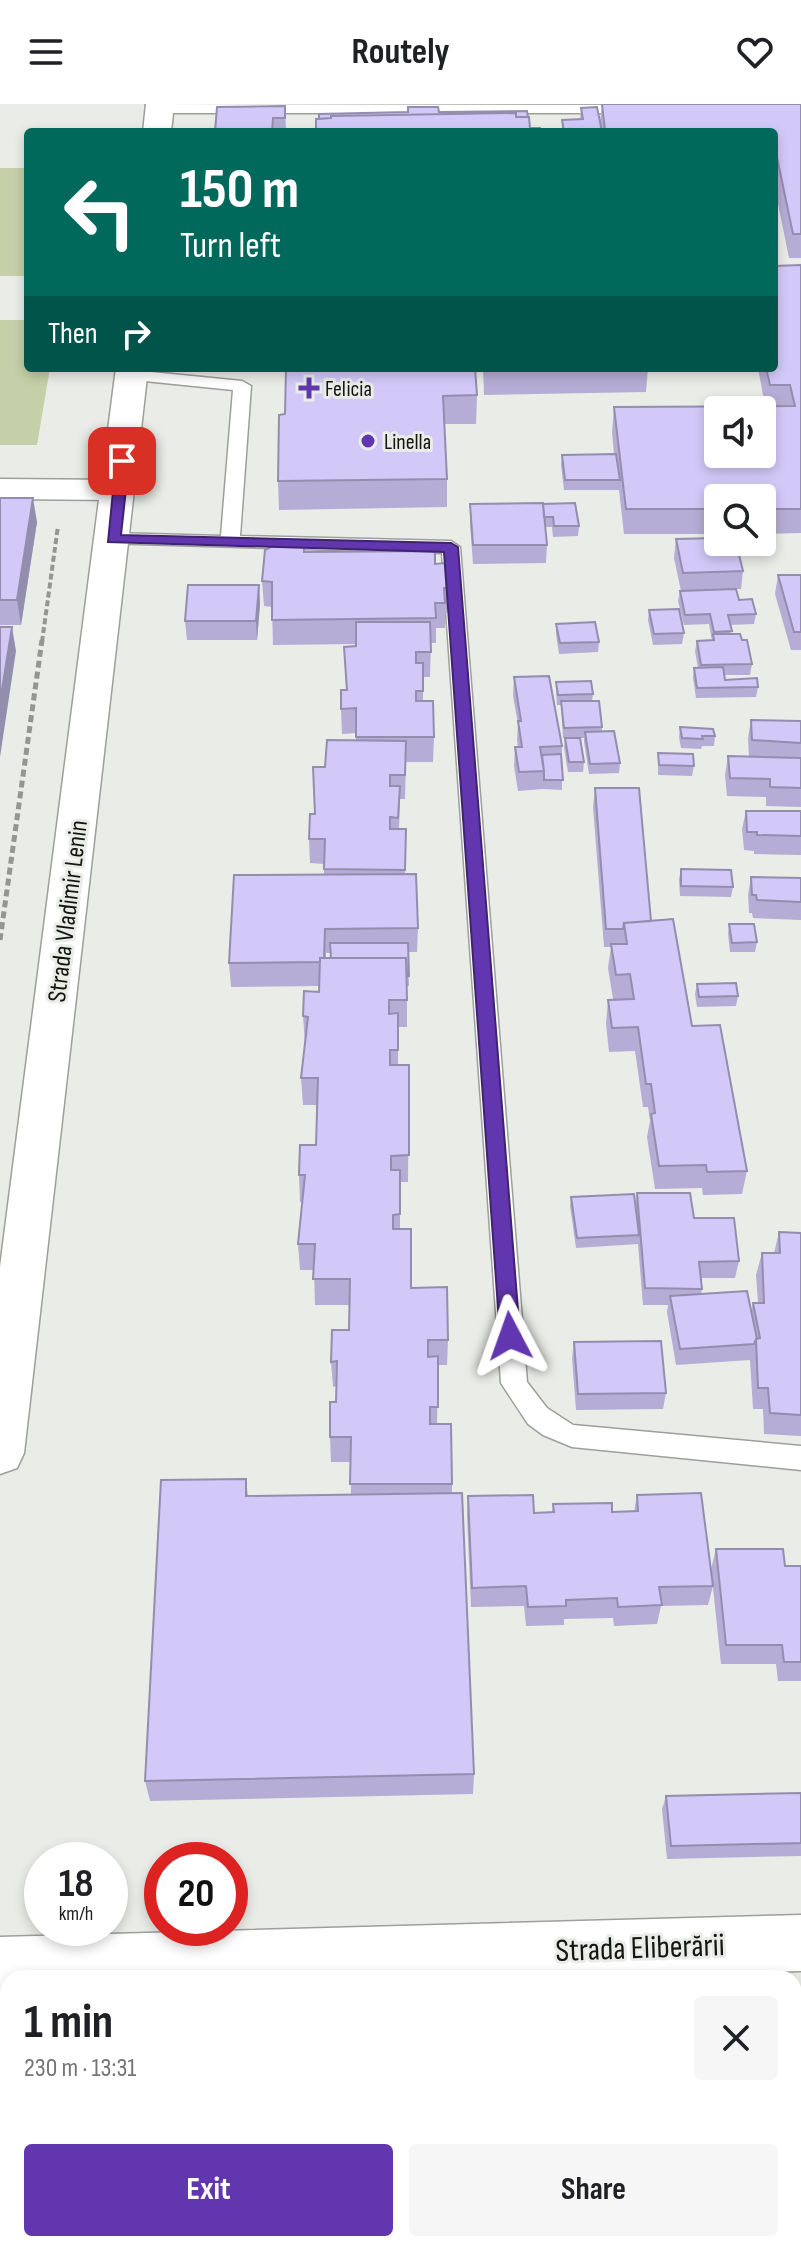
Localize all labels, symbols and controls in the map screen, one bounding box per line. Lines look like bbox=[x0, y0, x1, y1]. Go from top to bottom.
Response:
icon: menu bbox=[24, 30, 68, 74]
icon: heart bbox=[733, 30, 777, 74]
text: Routely bbox=[351, 31, 450, 74]
text: 150 m bbox=[180, 157, 299, 224]
icon: left bbox=[48, 160, 152, 264]
text: Turn left bbox=[180, 225, 281, 268]
icon: right bbox=[114, 312, 158, 356]
text: Then bbox=[48, 316, 98, 352]
place label: Felicia bbox=[325, 376, 372, 403]
marker: Felicia bbox=[300, 379, 318, 397]
map controls bbox=[704, 396, 776, 556]
button: sound bbox=[704, 396, 776, 468]
pin bbox=[88, 427, 156, 495]
place label: Linella bbox=[384, 429, 431, 456]
marker: Linella bbox=[359, 432, 377, 450]
icon: arrive bbox=[100, 439, 144, 483]
button: search bbox=[704, 484, 776, 556]
street label: Strada Vladimir Lenin bbox=[42, 818, 95, 1004]
position arrow bbox=[468, 1294, 552, 1378]
speed limit sign: 20 bbox=[144, 1842, 248, 1946]
text: 18 bbox=[59, 1860, 93, 1908]
text: km/h bbox=[59, 1902, 93, 1926]
street label: Strada Eliberării bbox=[555, 1926, 725, 1971]
text: 1 min bbox=[24, 1994, 113, 2051]
button: close bbox=[694, 1996, 778, 2080]
text: 230 m · 13:31 bbox=[24, 2053, 136, 2084]
button: Exit bbox=[24, 2144, 393, 2236]
button: Share bbox=[409, 2144, 778, 2236]

